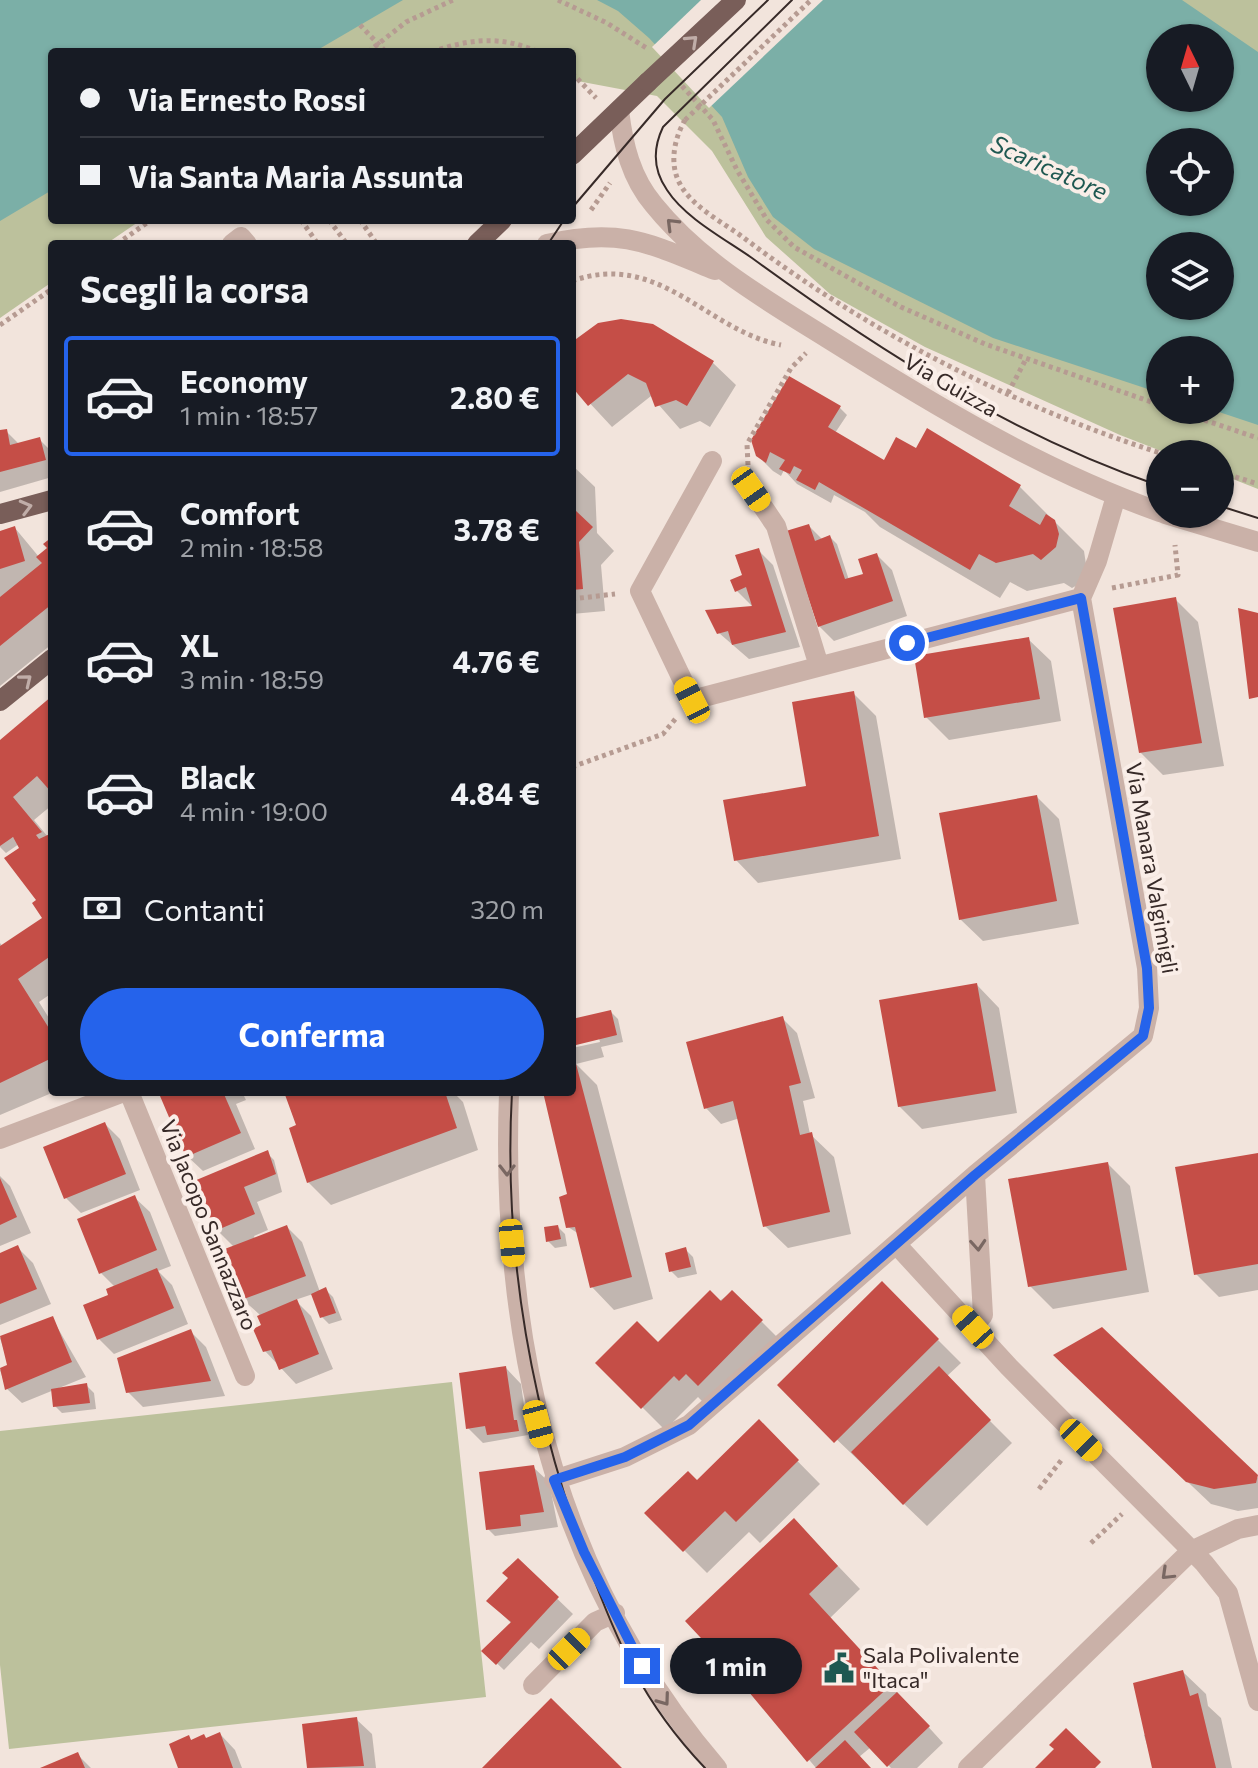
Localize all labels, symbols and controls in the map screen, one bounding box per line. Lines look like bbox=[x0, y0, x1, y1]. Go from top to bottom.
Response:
north arrow bbox=[1146, 24, 1234, 112]
map controls bbox=[1146, 24, 1234, 528]
one-way arrow bbox=[683, 36, 697, 51]
text: Via Ernesto Rossi bbox=[128, 80, 366, 117]
water label: Scaricatore bbox=[987, 128, 1113, 205]
button: locate bbox=[1146, 128, 1234, 216]
text: Via Santa Maria Assunta bbox=[128, 157, 464, 194]
one-way arrow bbox=[666, 219, 681, 233]
button: layers bbox=[1146, 232, 1234, 320]
text: Scegli la corsa bbox=[80, 266, 309, 310]
button: + bbox=[1146, 336, 1234, 424]
street label: Via Guizza bbox=[900, 347, 1003, 422]
icon: car bbox=[84, 360, 156, 432]
text: Economy bbox=[180, 362, 308, 399]
text: 2.80 € bbox=[450, 378, 540, 415]
text: 1 min · 18:57 bbox=[180, 399, 318, 430]
button: − bbox=[1146, 440, 1234, 528]
car bbox=[727, 462, 775, 516]
icon: car bbox=[84, 492, 156, 564]
text: Comfort bbox=[180, 494, 299, 531]
one-way arrow bbox=[19, 500, 32, 516]
text: 3.78 € bbox=[454, 510, 540, 547]
text: 2 min · 18:58 bbox=[180, 531, 324, 562]
icon: car bbox=[84, 624, 156, 696]
route start bbox=[889, 625, 925, 661]
text: XL bbox=[180, 626, 219, 663]
text: 4.76 € bbox=[452, 642, 540, 679]
text: 3 min · 18:59 bbox=[180, 663, 324, 694]
car bbox=[670, 673, 714, 727]
one-way arrow bbox=[17, 675, 31, 690]
icon: car bbox=[84, 756, 156, 828]
text: Black bbox=[180, 758, 256, 795]
street label: Via Manara Valgimigli bbox=[1121, 760, 1184, 976]
text: 4.84 € bbox=[450, 774, 540, 811]
text: 4 min · 19:00 bbox=[180, 795, 328, 826]
icon: cash bbox=[80, 886, 124, 930]
text: Contanti bbox=[144, 890, 265, 927]
text: 320 m bbox=[470, 893, 544, 924]
button: Conferma bbox=[80, 988, 544, 1080]
street label: Via Jacopo Sannazzaro bbox=[155, 1116, 264, 1334]
one-way arrow bbox=[498, 1164, 516, 1177]
car bbox=[498, 1218, 526, 1268]
one-way arrow bbox=[970, 1239, 987, 1252]
car bbox=[948, 1301, 998, 1353]
car bbox=[520, 1398, 556, 1450]
car bbox=[1056, 1415, 1106, 1465]
one-way arrow bbox=[1162, 1565, 1176, 1580]
car bbox=[544, 1624, 594, 1674]
callout: 1 min bbox=[670, 1638, 802, 1694]
place label: Sala Polivalente "Itaca" bbox=[863, 1641, 1019, 1693]
route end bbox=[624, 1648, 660, 1684]
text: 1 min bbox=[705, 1650, 767, 1681]
public building icon: Sala Polivalente "Itaca" bbox=[822, 1651, 856, 1685]
one-way arrow bbox=[654, 1691, 668, 1706]

